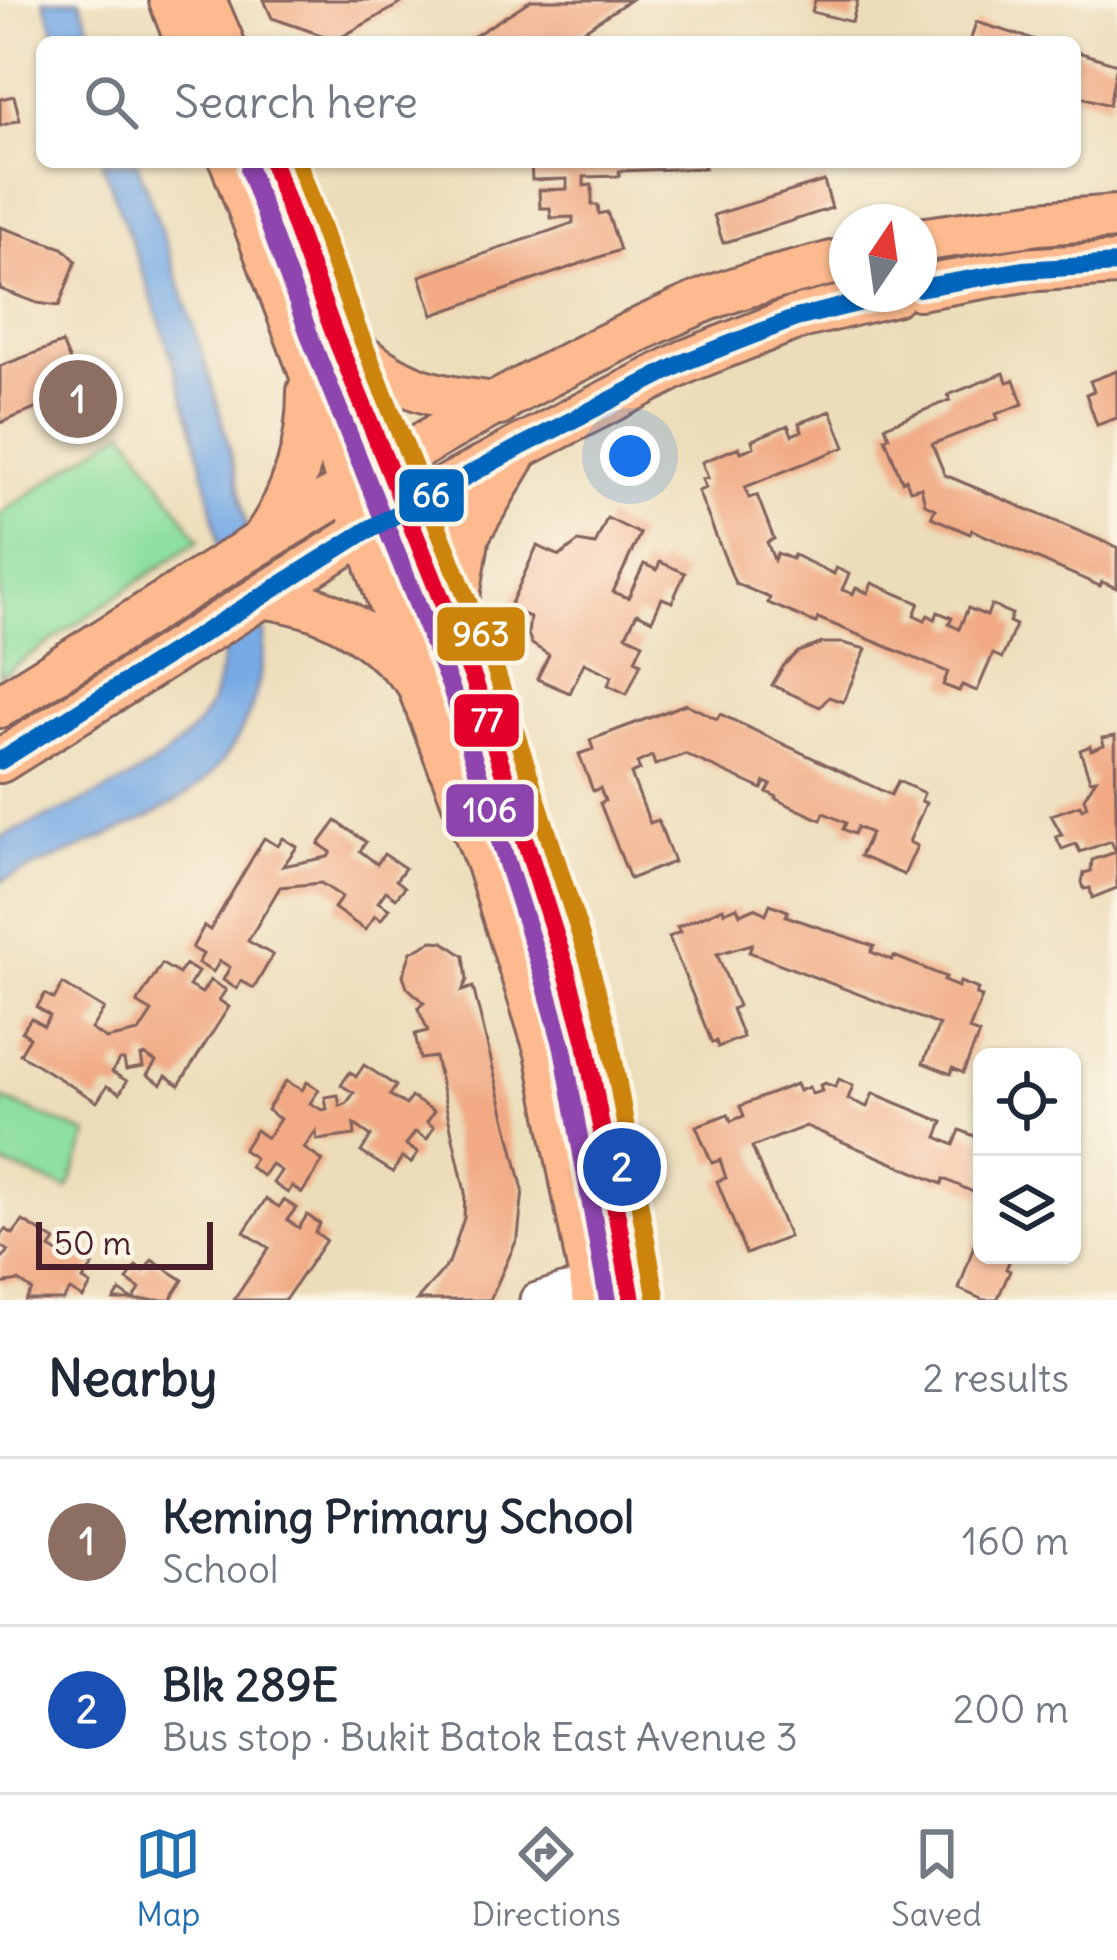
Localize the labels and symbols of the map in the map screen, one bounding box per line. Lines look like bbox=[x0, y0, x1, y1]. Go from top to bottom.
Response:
north arrow bbox=[829, 204, 937, 312]
pin: 1 bbox=[39, 354, 117, 444]
your location bbox=[600, 426, 660, 486]
line badge: 66 bbox=[397, 467, 466, 524]
text: 66 bbox=[412, 474, 450, 516]
line badge: 963 bbox=[435, 605, 527, 663]
text: 963 bbox=[453, 613, 509, 655]
line badge: 77 bbox=[452, 692, 521, 749]
text: 77 bbox=[471, 699, 503, 741]
line badge: 106 bbox=[444, 782, 536, 839]
text: 106 bbox=[463, 789, 517, 831]
pin: 2 bbox=[583, 1122, 661, 1212]
scale bar bbox=[36, 1216, 213, 1269]

